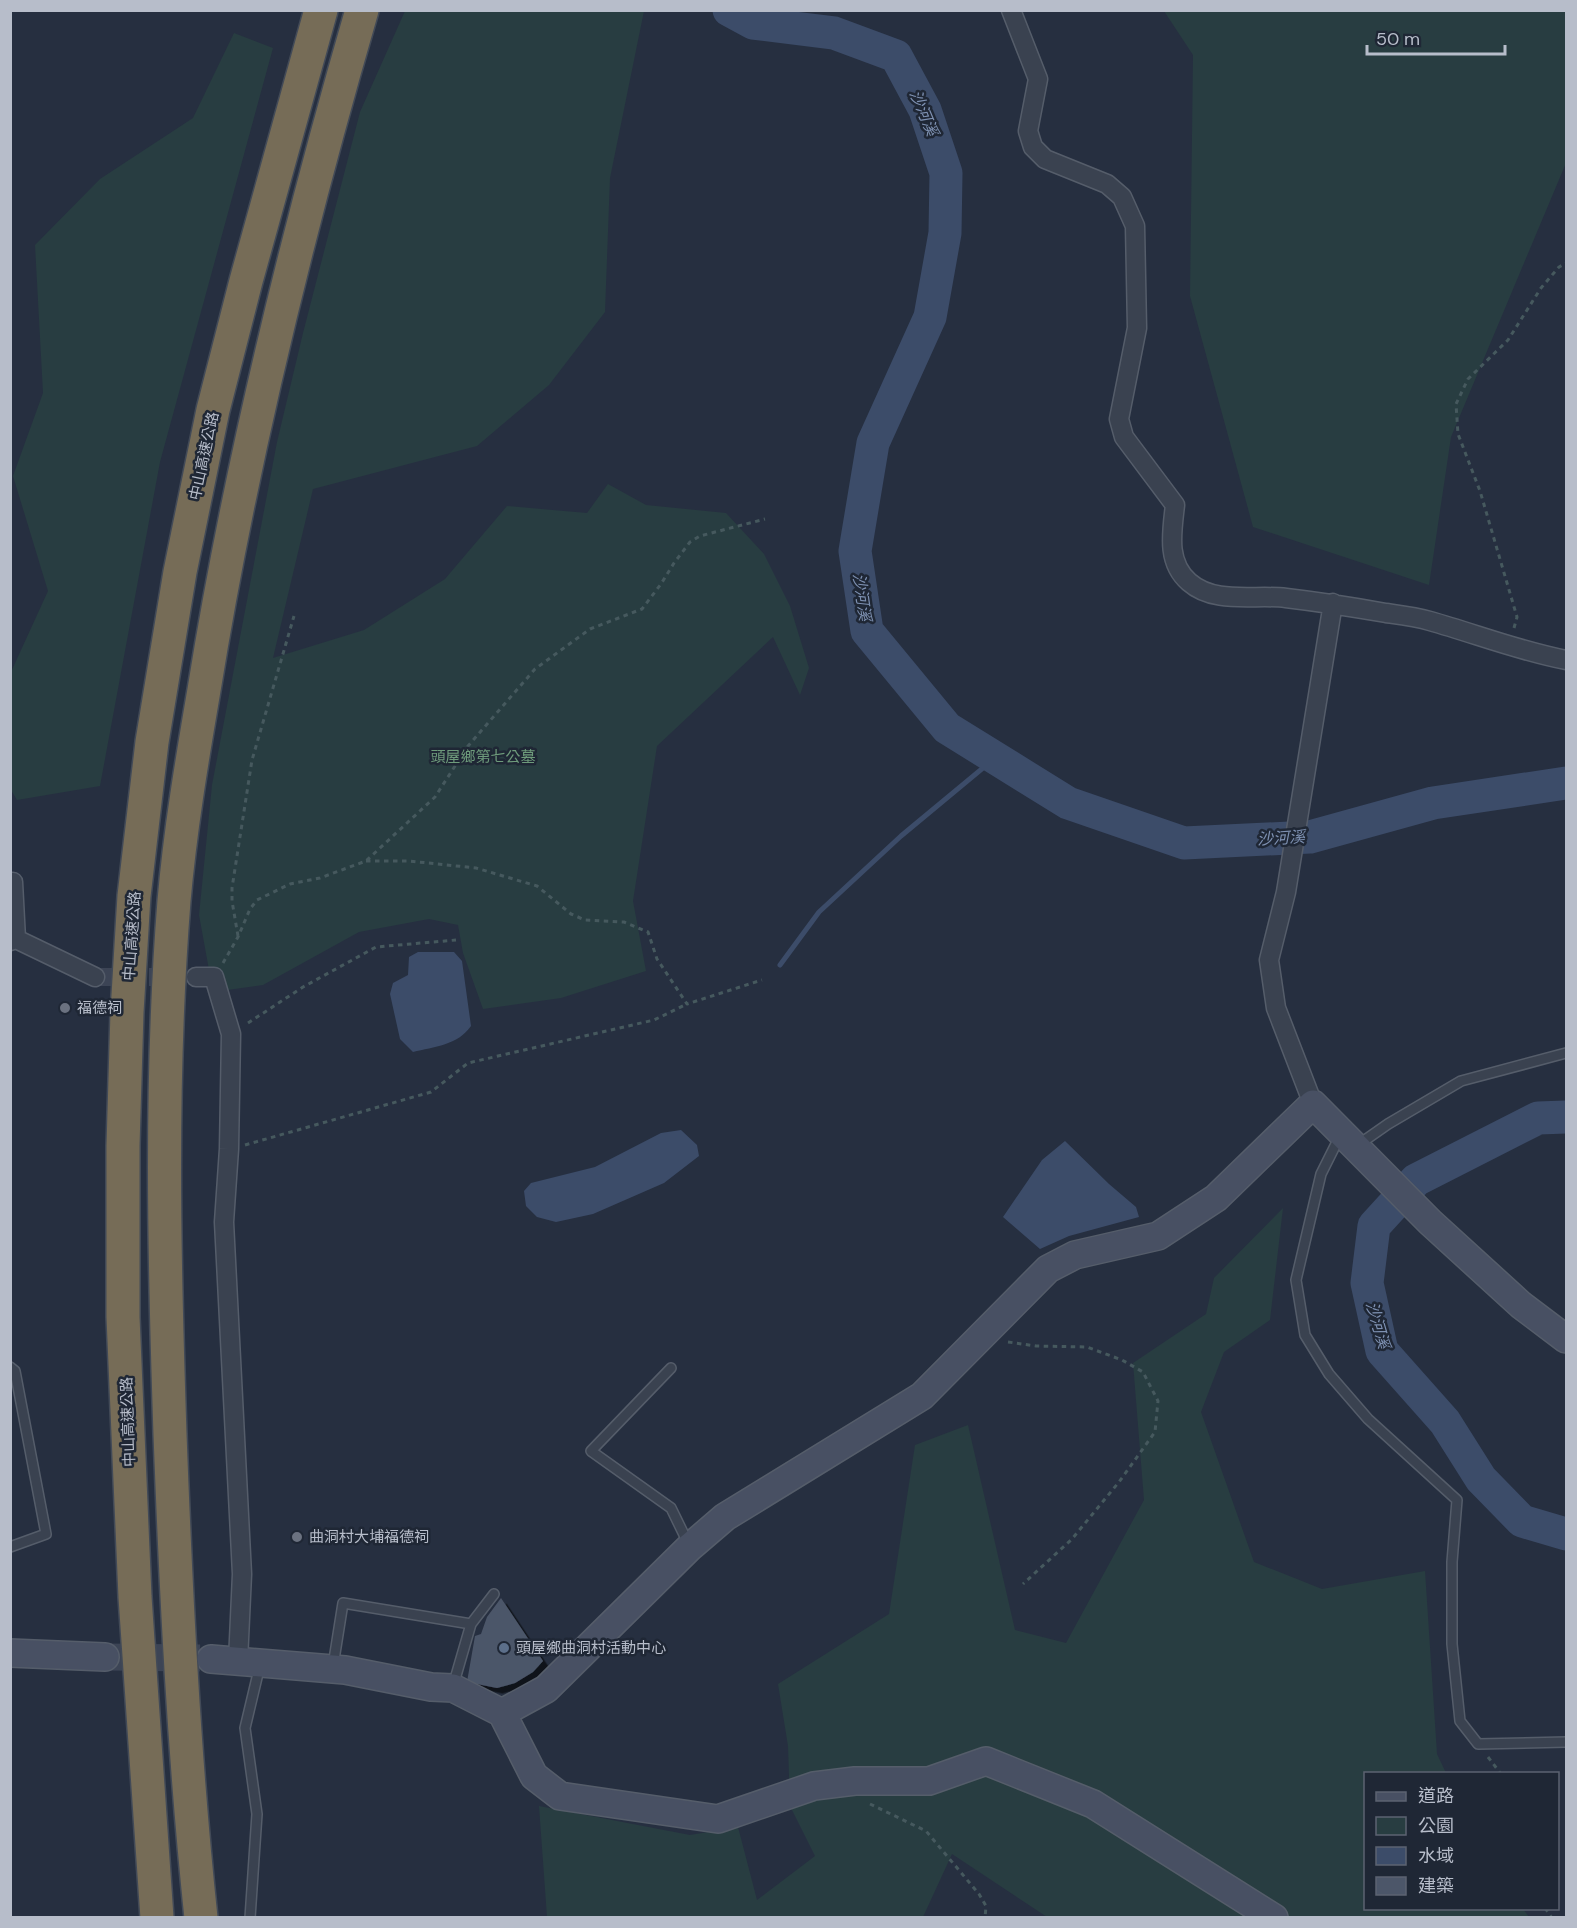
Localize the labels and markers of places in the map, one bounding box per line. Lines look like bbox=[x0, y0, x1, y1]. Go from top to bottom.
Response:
place label: 福德祠 bbox=[77, 998, 122, 1018]
marker: 福德祠 bbox=[58, 1001, 72, 1015]
place label: 曲洞村大埔福德祠 bbox=[309, 1527, 429, 1547]
marker: 曲洞村大埔福德祠 bbox=[290, 1530, 304, 1544]
place label: 頭屋鄉曲洞村活動中心 bbox=[516, 1638, 666, 1658]
marker: 頭屋鄉曲洞村活動中心 bbox=[497, 1641, 511, 1655]

